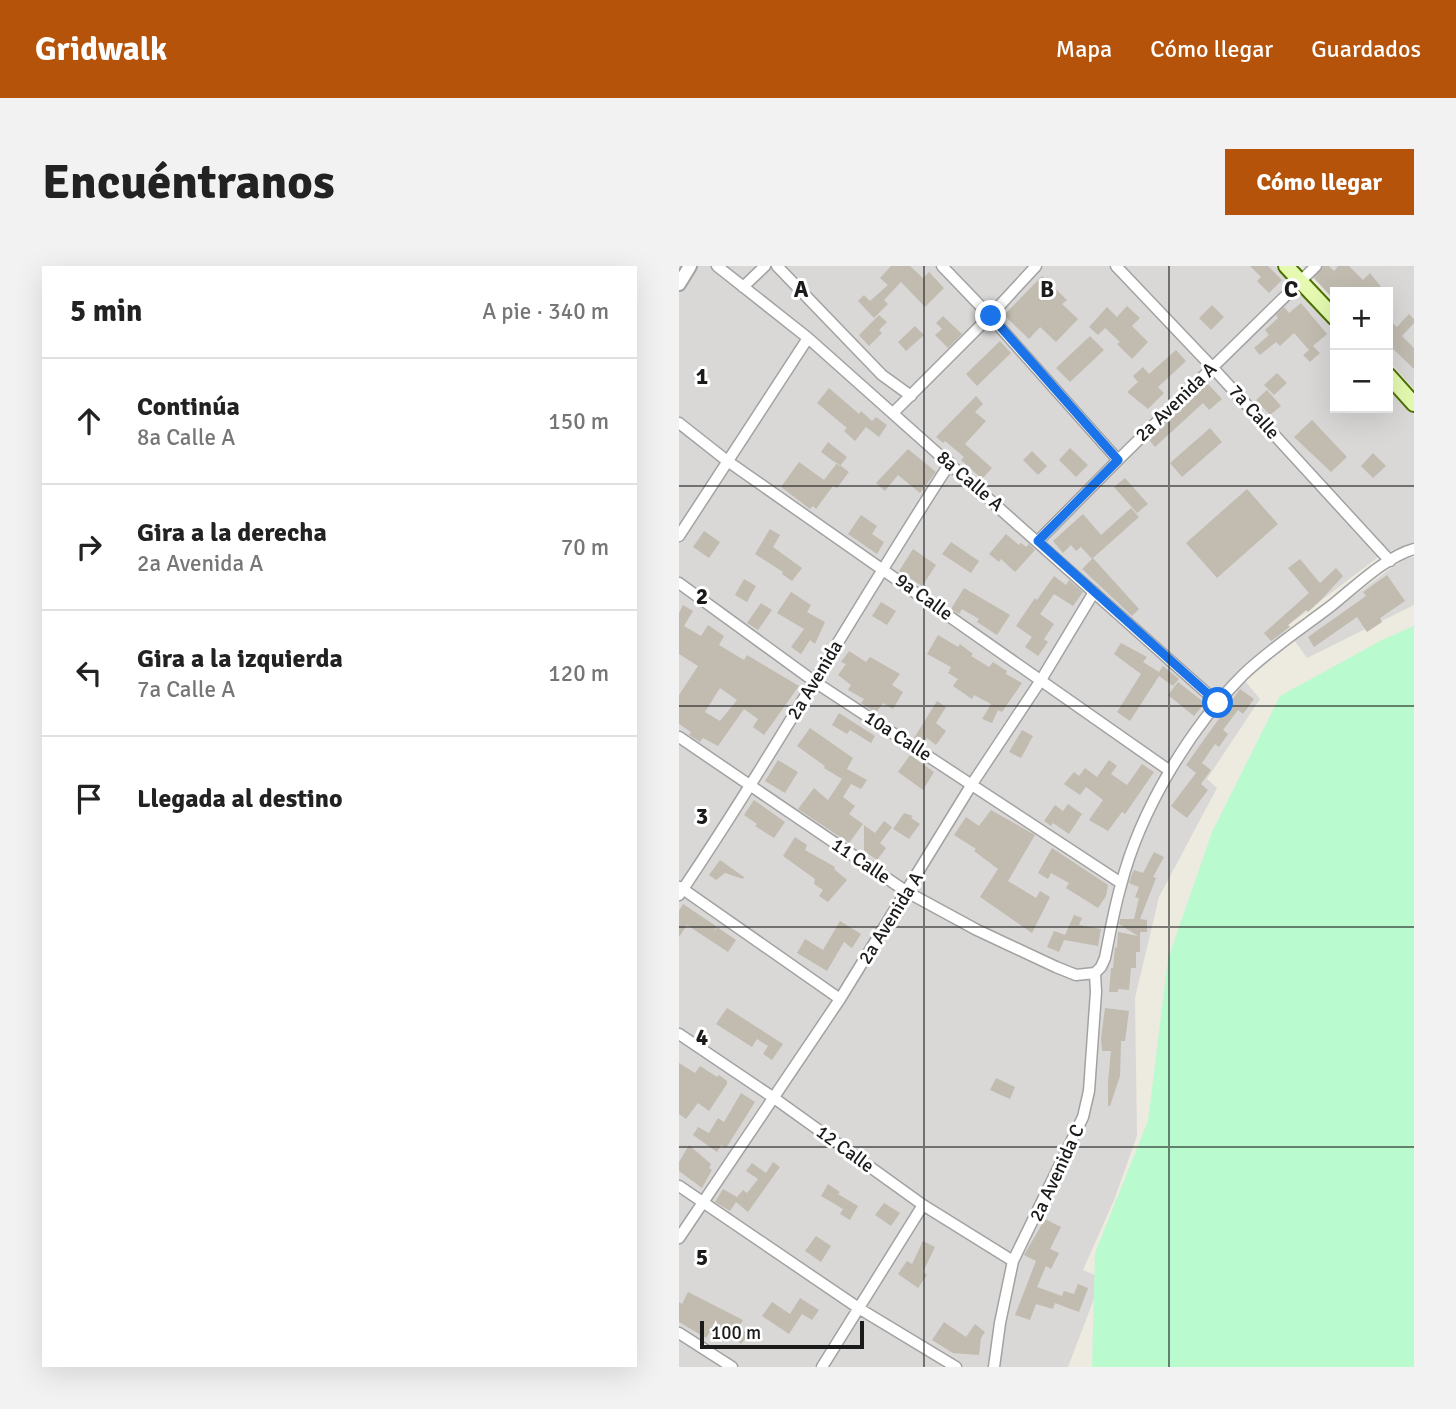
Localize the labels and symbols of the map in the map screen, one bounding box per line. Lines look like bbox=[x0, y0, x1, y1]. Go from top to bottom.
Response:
text: A bbox=[794, 275, 809, 304]
text: B bbox=[1040, 275, 1054, 304]
text: C bbox=[1284, 275, 1298, 304]
route end bbox=[975, 300, 1006, 331]
street label: 2a Avenida A bbox=[1130, 357, 1222, 447]
text: 1 bbox=[696, 362, 708, 391]
street label: 7a Calle bbox=[1223, 380, 1285, 444]
street label: 8a Calle A bbox=[932, 445, 1009, 517]
street label: 9a Calle bbox=[891, 568, 957, 626]
text: 2 bbox=[696, 582, 708, 611]
street label: 2a Avenida bbox=[782, 636, 848, 724]
route start bbox=[1202, 687, 1233, 718]
street label: 10a Calle bbox=[860, 705, 936, 767]
text: 3 bbox=[696, 802, 708, 831]
street label: 11 Calle bbox=[827, 833, 895, 889]
street label: 2a Avenida A bbox=[853, 867, 929, 969]
text: 4 bbox=[696, 1023, 708, 1052]
street label: 12 Calle bbox=[811, 1120, 879, 1178]
street label: 2a Avenida C bbox=[1024, 1121, 1090, 1225]
text: 5 bbox=[696, 1243, 708, 1272]
scale bar bbox=[700, 1318, 865, 1350]

